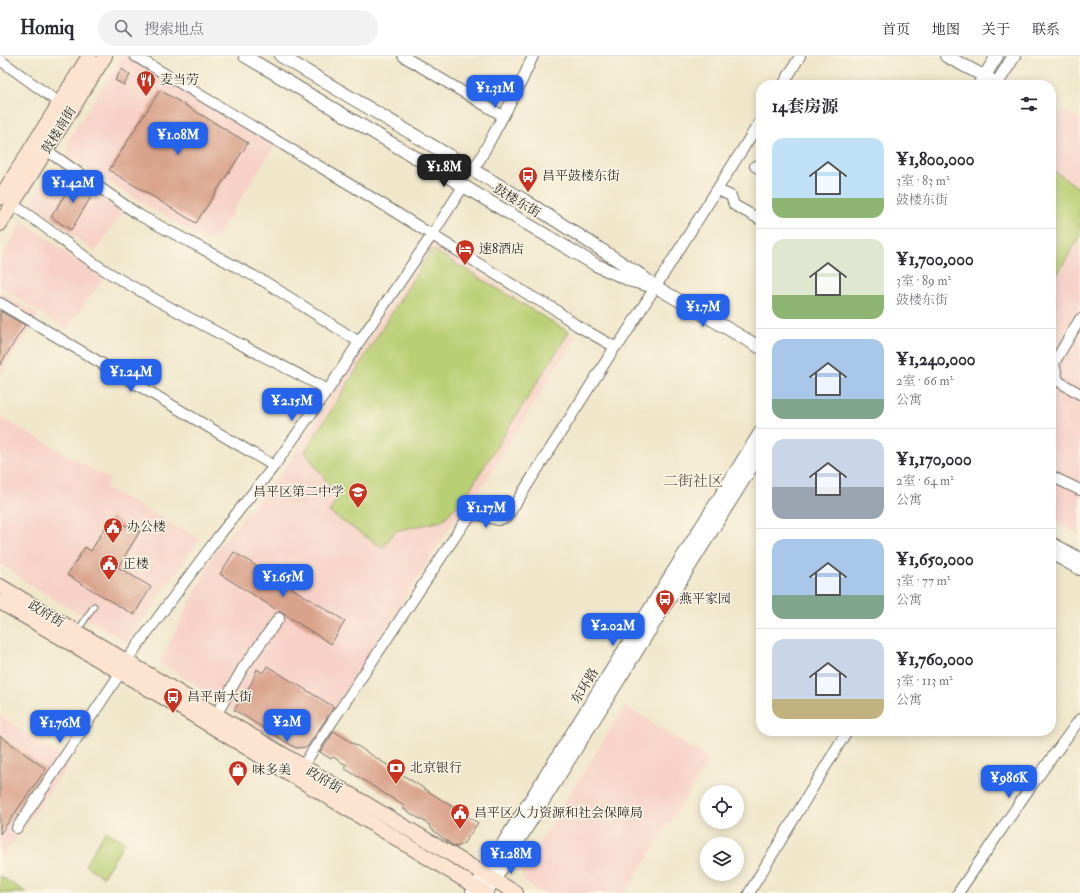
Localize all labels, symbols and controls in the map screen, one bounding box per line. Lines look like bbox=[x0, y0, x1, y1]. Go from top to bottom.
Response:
search box bbox=[98, 10, 378, 46]
text: Homiq bbox=[20, 16, 74, 40]
icon: search bbox=[112, 17, 134, 39]
text: 搜索地点 bbox=[144, 20, 204, 39]
text: 首页 bbox=[882, 21, 910, 38]
text: 地图 bbox=[932, 21, 960, 38]
text: 关于 bbox=[982, 21, 1010, 38]
text: 联系 bbox=[1032, 21, 1060, 38]
restaurant icon: 麦当劳 bbox=[135, 69, 157, 97]
place label: 麦当劳 bbox=[160, 72, 199, 88]
pin: ¥1.31M bbox=[462, 75, 528, 109]
text: ¥1.31M bbox=[475, 80, 515, 96]
icon: filters bbox=[1018, 93, 1040, 115]
text: 14套房源 bbox=[772, 96, 838, 117]
street label: 鼓楼南街 bbox=[38, 104, 80, 156]
pin: ¥1.08M bbox=[145, 122, 211, 156]
text: ¥1.08M bbox=[157, 127, 199, 143]
text: ¥1,800,000 bbox=[896, 149, 974, 170]
pin: ¥1.8M bbox=[416, 154, 472, 188]
icon: home bbox=[804, 154, 852, 202]
text: ¥1.8M bbox=[426, 159, 462, 175]
bus stop icon: 昌平鼓楼东街 bbox=[517, 165, 539, 193]
place label: 昌平鼓楼东街 bbox=[542, 168, 620, 184]
pin: ¥1.42M bbox=[40, 170, 106, 204]
text: 3室 · 83 m² bbox=[896, 173, 950, 189]
text: ¥1.42M bbox=[51, 175, 95, 191]
street label: 鼓楼东街 bbox=[491, 181, 543, 221]
text: 鼓楼东街 bbox=[896, 192, 948, 208]
hotel icon: 速8酒店 bbox=[454, 238, 476, 266]
place label: 速8酒店 bbox=[479, 241, 524, 257]
text: ¥1,700,000 bbox=[896, 249, 974, 270]
icon: home bbox=[804, 255, 852, 303]
text: 3室 · 89 m² bbox=[896, 273, 951, 289]
text: 鼓楼东街 bbox=[896, 292, 948, 308]
pin: ¥1.7M bbox=[675, 294, 731, 328]
text: ¥1.7M bbox=[686, 299, 720, 315]
text: ¥1,240,000 bbox=[896, 349, 976, 370]
icon: home bbox=[804, 355, 852, 403]
pin: ¥1.24M bbox=[98, 359, 164, 393]
text: ¥1.24M bbox=[109, 364, 153, 380]
text: 2室 · 66 m² bbox=[896, 373, 953, 389]
pin: ¥2.15M bbox=[259, 388, 325, 422]
text: 公寓 bbox=[896, 392, 922, 408]
text: ¥2.15M bbox=[271, 393, 313, 409]
text: ¥1,170,000 bbox=[896, 449, 972, 470]
icon: home bbox=[804, 455, 852, 503]
district label: 二街社区 bbox=[663, 472, 723, 491]
text: 2室 · 64 m² bbox=[896, 473, 954, 489]
school or university icon: 昌平区第二中学 bbox=[347, 481, 369, 509]
place label: 昌平区第二中学 bbox=[253, 484, 344, 500]
text: 公寓 bbox=[896, 492, 922, 508]
pin: ¥1.17M bbox=[453, 495, 519, 529]
text: ¥1.17M bbox=[466, 500, 506, 516]
public building icon: 办公楼 bbox=[102, 516, 124, 544]
place label: 办公楼 bbox=[127, 519, 166, 535]
text: ¥1,650,000 bbox=[896, 549, 974, 570]
public building icon: 正楼 bbox=[98, 553, 120, 581]
icon: home bbox=[804, 555, 852, 603]
place label: 正楼 bbox=[123, 556, 149, 572]
pin: ¥1.65M bbox=[250, 564, 316, 598]
text: ¥1.65M bbox=[262, 569, 304, 585]
text: 3室 · 77 m² bbox=[896, 573, 950, 589]
bus stop icon: 燕平家园 bbox=[654, 588, 676, 616]
place label: 燕平家园 bbox=[679, 591, 731, 607]
text: 公寓 bbox=[896, 592, 922, 608]
street label: 政府街 bbox=[25, 597, 67, 631]
pin: ¥2.02M bbox=[580, 613, 646, 647]
text: ¥2.02M bbox=[591, 618, 635, 634]
text: ¥1,760,000 bbox=[896, 649, 974, 670]
icon: home bbox=[804, 655, 852, 703]
street label: 东环路 bbox=[568, 665, 602, 707]
text: 3室 · 113 m² bbox=[896, 673, 953, 689]
bus stop icon: 昌平南大街 bbox=[162, 686, 184, 714]
place label: 昌平南大街 bbox=[187, 689, 252, 705]
text: 公寓 bbox=[896, 692, 922, 708]
pin: ¥2M bbox=[268, 709, 306, 743]
pin: ¥1.76M bbox=[27, 710, 93, 744]
text: ¥2M bbox=[273, 714, 301, 730]
text: ¥1.76M bbox=[39, 715, 81, 731]
bank icon: 北京银行 bbox=[385, 757, 407, 785]
shop icon: 味多美 bbox=[227, 759, 249, 787]
place label: 北京银行 bbox=[410, 760, 462, 776]
place label: 味多美 bbox=[252, 762, 291, 778]
street label: 政府街 bbox=[303, 763, 345, 797]
pin: ¥986K bbox=[981, 765, 1037, 799]
text: ¥986K bbox=[990, 770, 1028, 786]
map controls bbox=[700, 785, 744, 881]
button: locate bbox=[700, 785, 744, 829]
public building icon: 昌平区人力资源和社会保障局 bbox=[449, 802, 471, 830]
place label: 昌平区人力资源和社会保障局 bbox=[474, 805, 643, 821]
button: layers bbox=[700, 837, 744, 881]
pin: ¥1.28M bbox=[478, 841, 544, 875]
text: ¥1.28M bbox=[490, 846, 532, 862]

